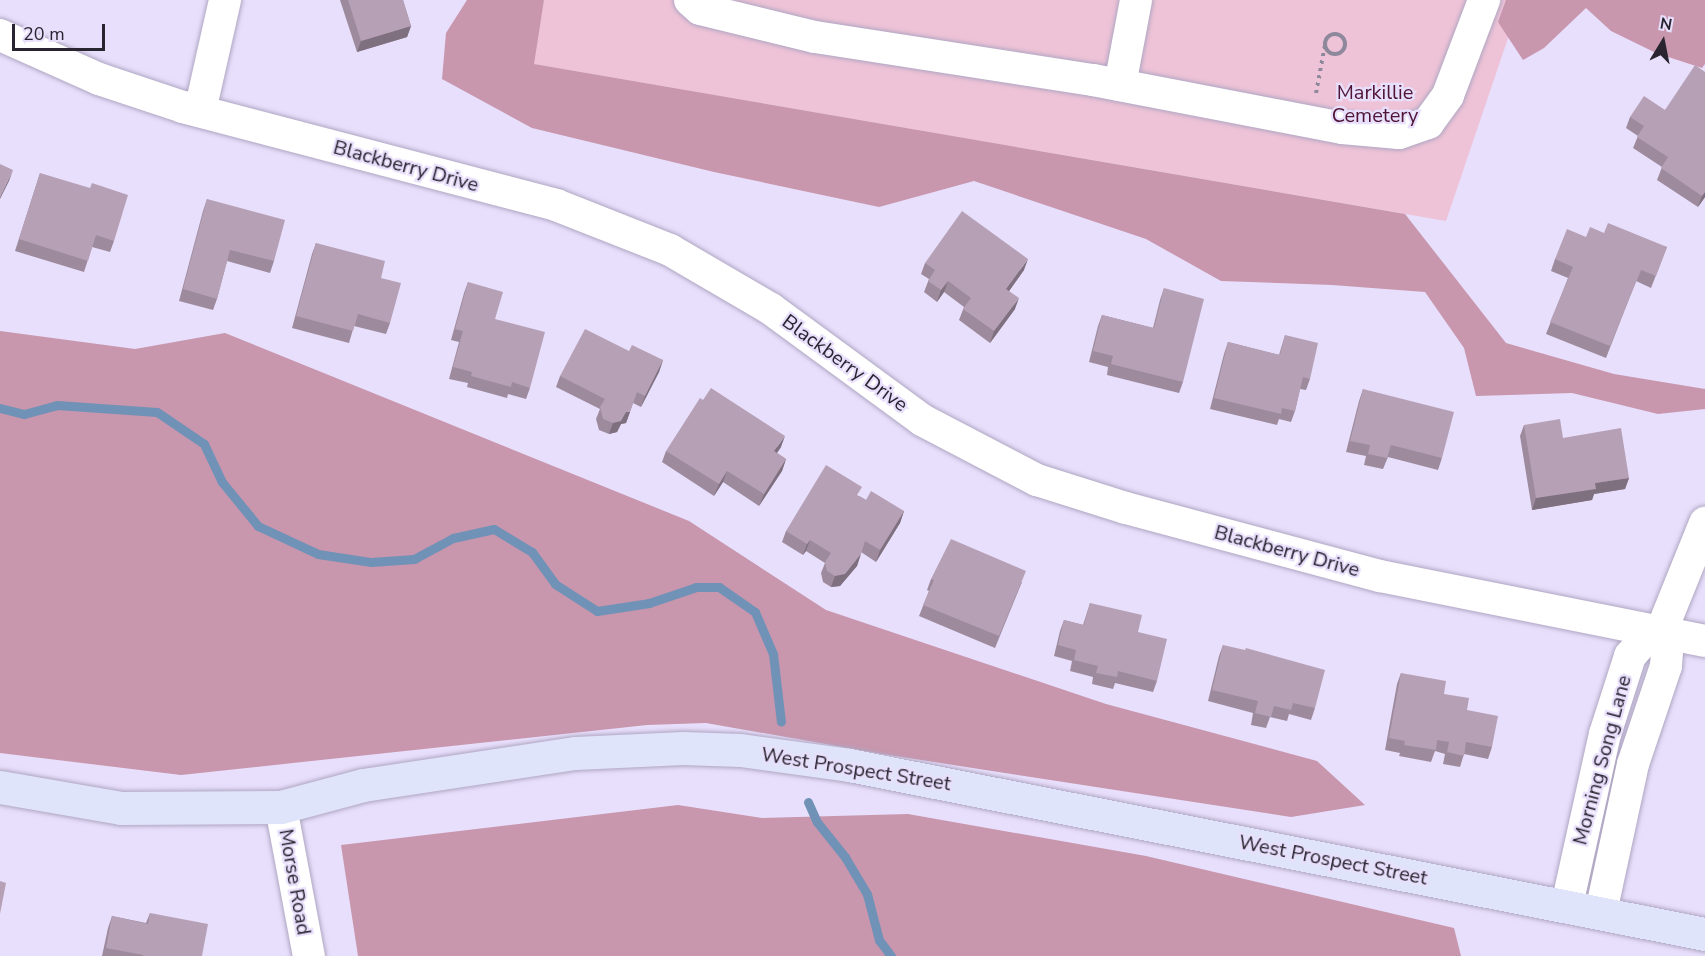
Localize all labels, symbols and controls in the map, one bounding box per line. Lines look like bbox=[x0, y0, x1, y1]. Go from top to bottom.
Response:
scale bar bbox=[15, 12, 108, 50]
north arrow bbox=[1633, 12, 1693, 72]
text: N bbox=[1658, 12, 1674, 36]
text: 20 m bbox=[23, 22, 65, 46]
park label: Markillie Cemetery bbox=[1332, 80, 1418, 127]
street label: Blackberry Drive bbox=[331, 135, 481, 197]
street label: Blackberry Drive bbox=[778, 309, 912, 417]
street label: Blackberry Drive bbox=[1212, 520, 1362, 582]
street label: Morning Song Lane bbox=[1568, 673, 1636, 847]
street label: West Prospect Street bbox=[759, 742, 953, 796]
street label: Morse Road bbox=[274, 827, 316, 937]
street label: West Prospect Street bbox=[1237, 830, 1429, 890]

